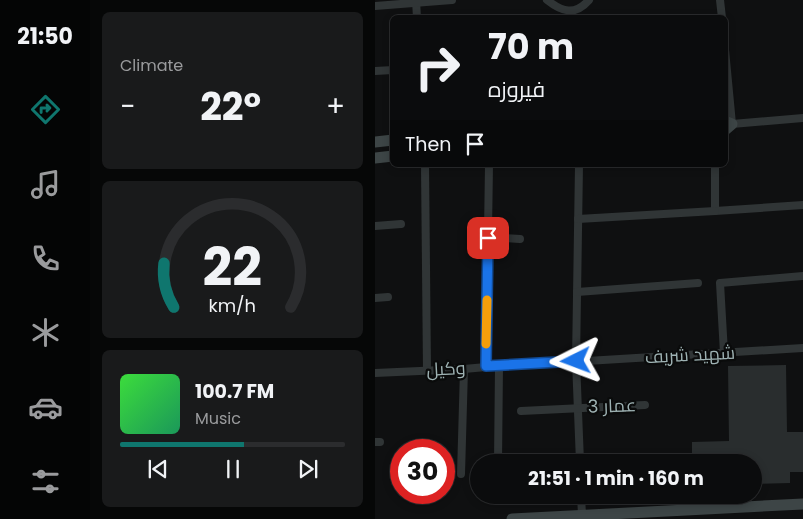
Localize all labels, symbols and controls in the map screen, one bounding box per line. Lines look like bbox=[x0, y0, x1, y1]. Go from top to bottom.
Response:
text: 21:50 bbox=[17, 21, 73, 52]
text: 70 m bbox=[488, 22, 574, 71]
icon: right bbox=[405, 35, 470, 100]
text: Climate bbox=[120, 54, 183, 77]
text: فیروزه bbox=[488, 74, 545, 105]
text: 22° bbox=[200, 80, 261, 133]
text: − bbox=[120, 87, 135, 126]
text: + bbox=[326, 87, 345, 126]
icon: directions bbox=[28, 92, 63, 127]
icon: arrive bbox=[461, 130, 489, 158]
text: Then bbox=[405, 131, 451, 158]
icon: music bbox=[28, 167, 63, 202]
pin bbox=[467, 217, 509, 259]
icon: arrive bbox=[474, 224, 502, 252]
text: 22 bbox=[203, 231, 262, 304]
icon: phone bbox=[28, 241, 63, 276]
text: km/h bbox=[209, 293, 256, 318]
icon: climate bbox=[28, 315, 63, 350]
position arrow bbox=[549, 334, 601, 386]
street label: شهید شریف bbox=[644, 340, 736, 369]
street label: وکیل bbox=[426, 355, 466, 382]
text: 100.7 FM bbox=[195, 378, 274, 405]
icon: car bbox=[28, 390, 63, 425]
street label: عمار 3 bbox=[587, 392, 637, 419]
text: Music bbox=[195, 407, 241, 430]
speed limit sign: 30 bbox=[390, 439, 455, 504]
icon: previous bbox=[144, 455, 172, 483]
icon: pause bbox=[219, 455, 247, 483]
icon: next bbox=[294, 455, 322, 483]
icon: filters bbox=[28, 464, 63, 499]
text: 21:51 · 1 min · 160 m bbox=[528, 465, 704, 492]

